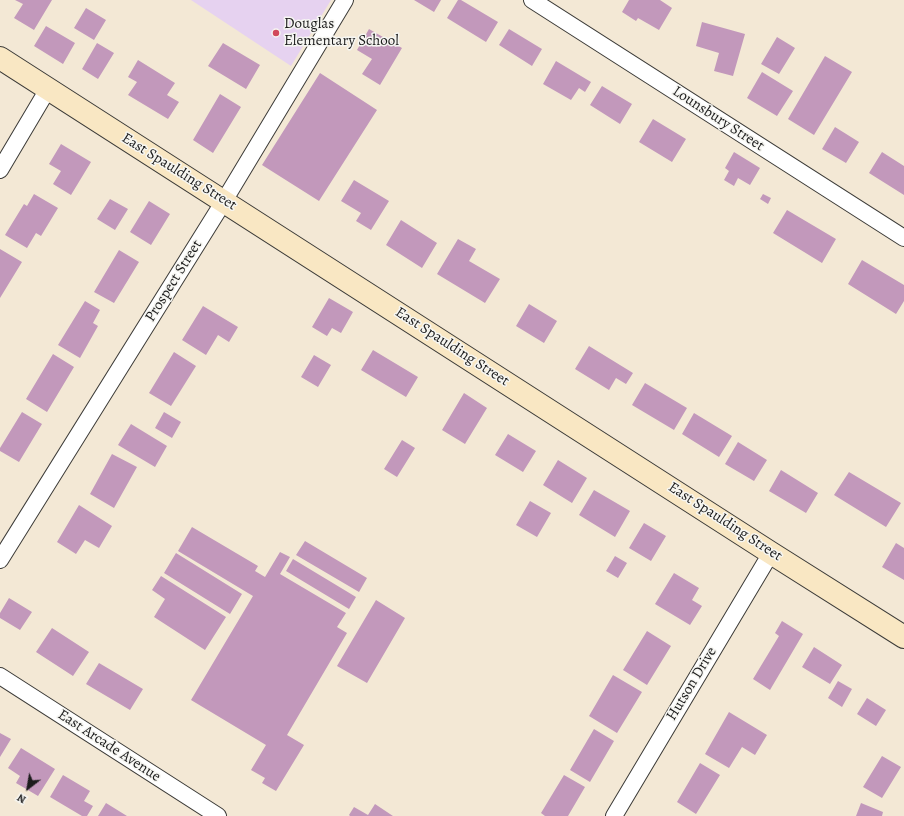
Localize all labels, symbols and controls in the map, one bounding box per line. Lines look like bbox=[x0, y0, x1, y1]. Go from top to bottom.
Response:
place label: Douglas Elementary School bbox=[284, 15, 399, 50]
marker: Douglas Elementary School bbox=[271, 28, 281, 38]
street label: Lounsbury Street bbox=[669, 83, 767, 155]
street label: East Spaulding Street bbox=[118, 129, 240, 215]
street label: Prospect Street bbox=[142, 237, 206, 325]
street label: East Spaulding Street bbox=[392, 304, 512, 390]
street label: East Spaulding Street bbox=[665, 479, 785, 565]
street label: Hutson Drive bbox=[663, 644, 721, 724]
street label: East Arcade Avenue bbox=[54, 706, 164, 786]
north arrow bbox=[8, 768, 48, 808]
text: N bbox=[14, 790, 29, 807]

